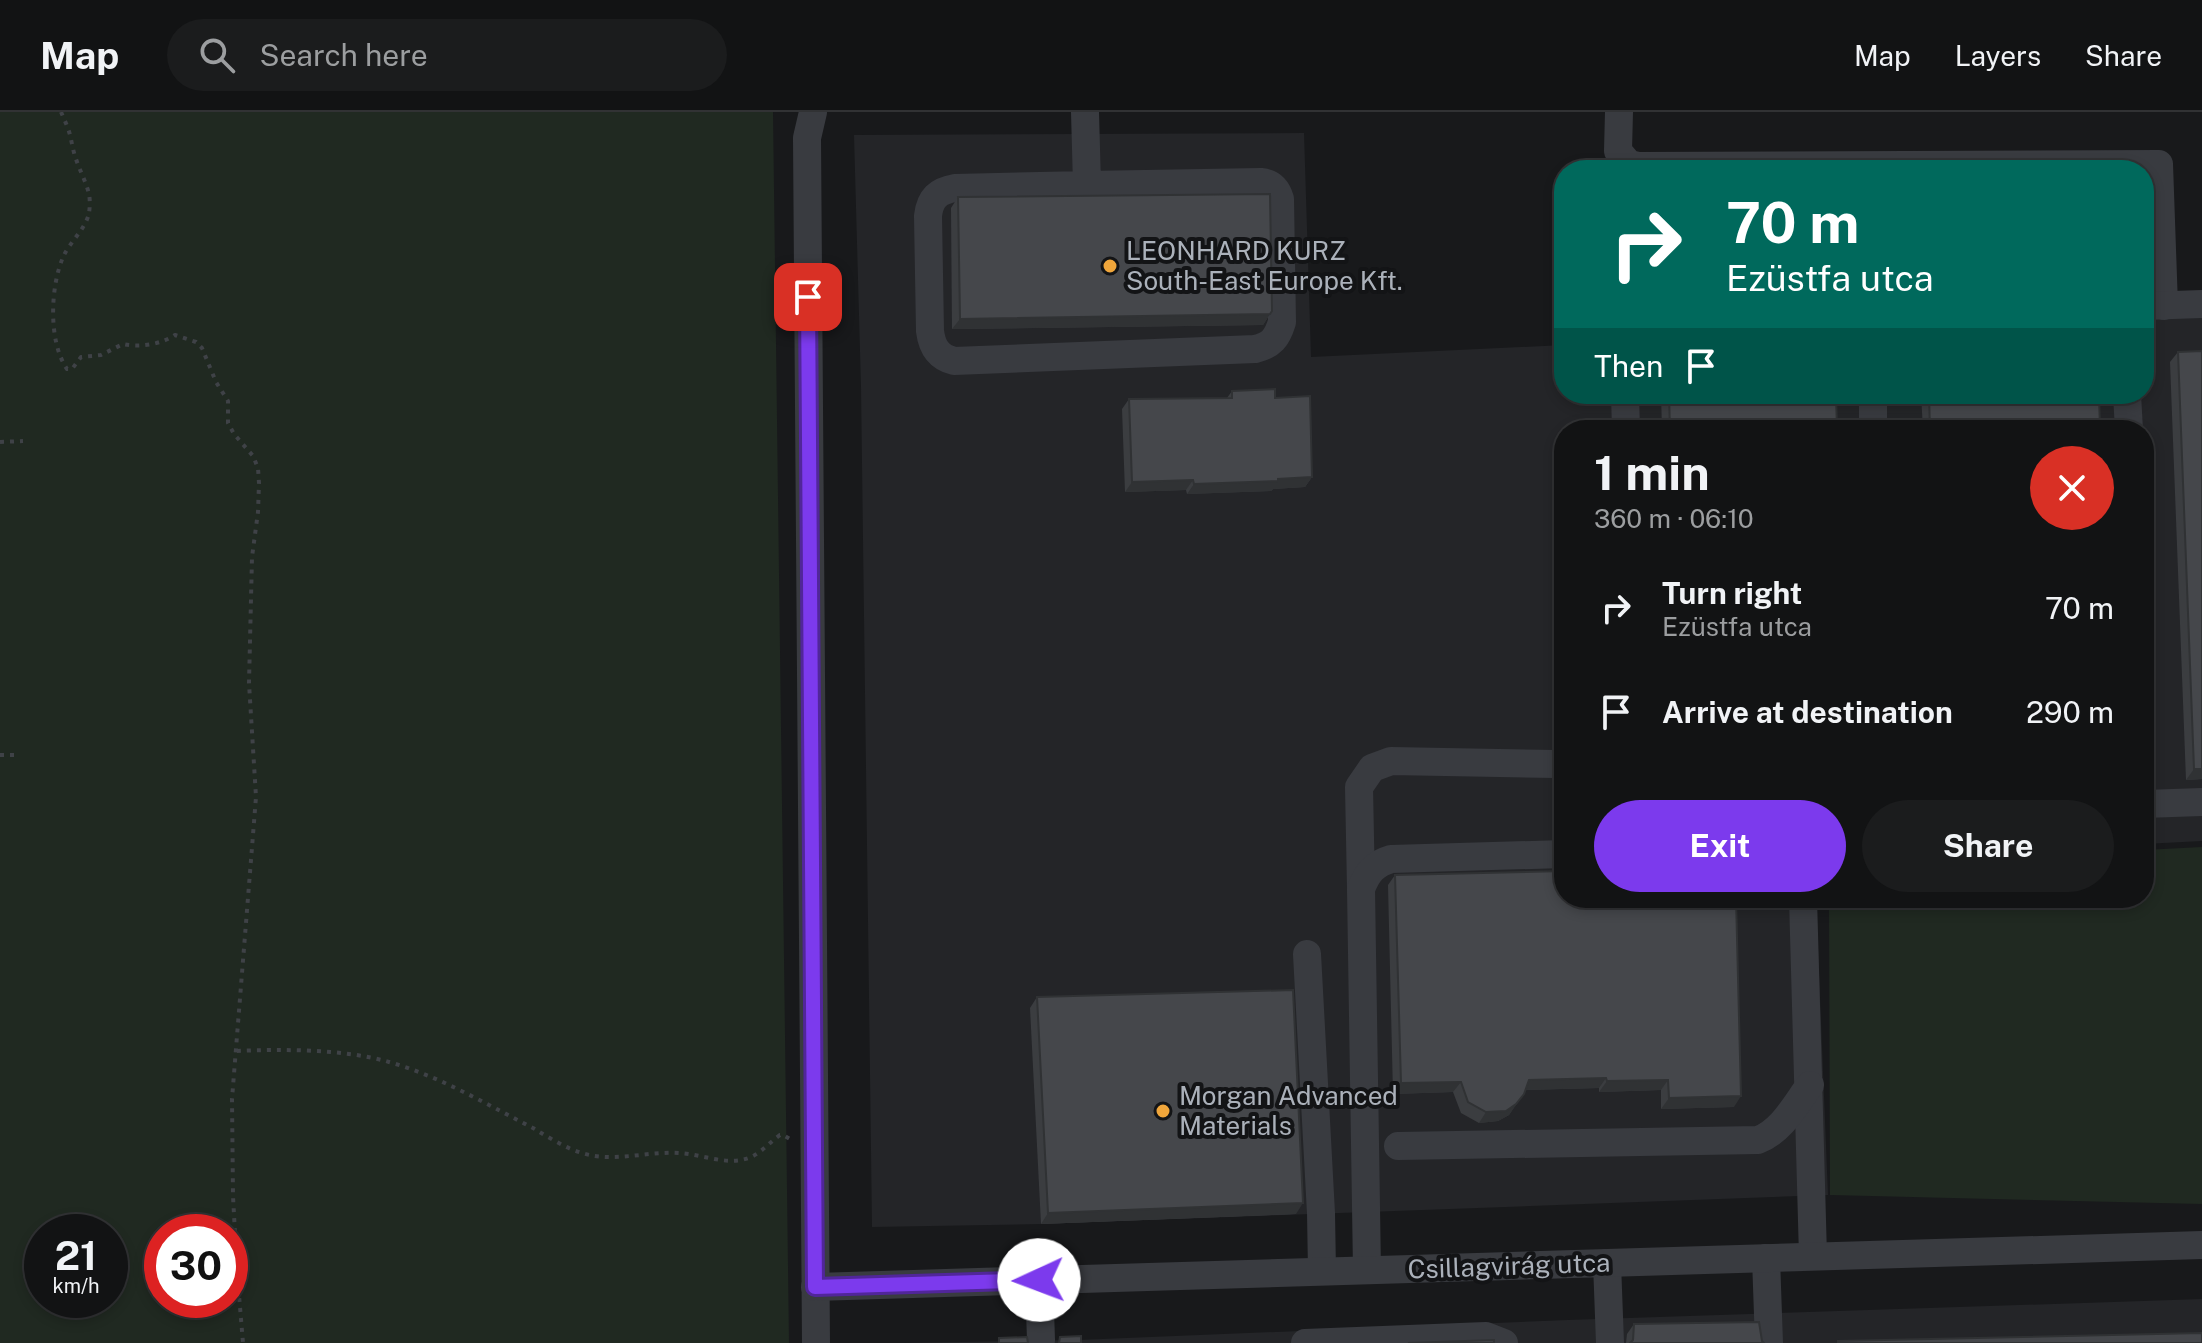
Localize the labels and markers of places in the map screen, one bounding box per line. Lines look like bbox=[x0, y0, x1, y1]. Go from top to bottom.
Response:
place label: LEONHARD KURZ South-East Europe Kft. bbox=[1126, 235, 1403, 296]
marker: LEONHARD KURZ South-East Europe Kft. bbox=[1101, 257, 1119, 275]
pin bbox=[774, 263, 842, 331]
place label: Morgan Advanced Materials bbox=[1179, 1080, 1398, 1141]
marker: Morgan Advanced Materials bbox=[1154, 1102, 1172, 1120]

